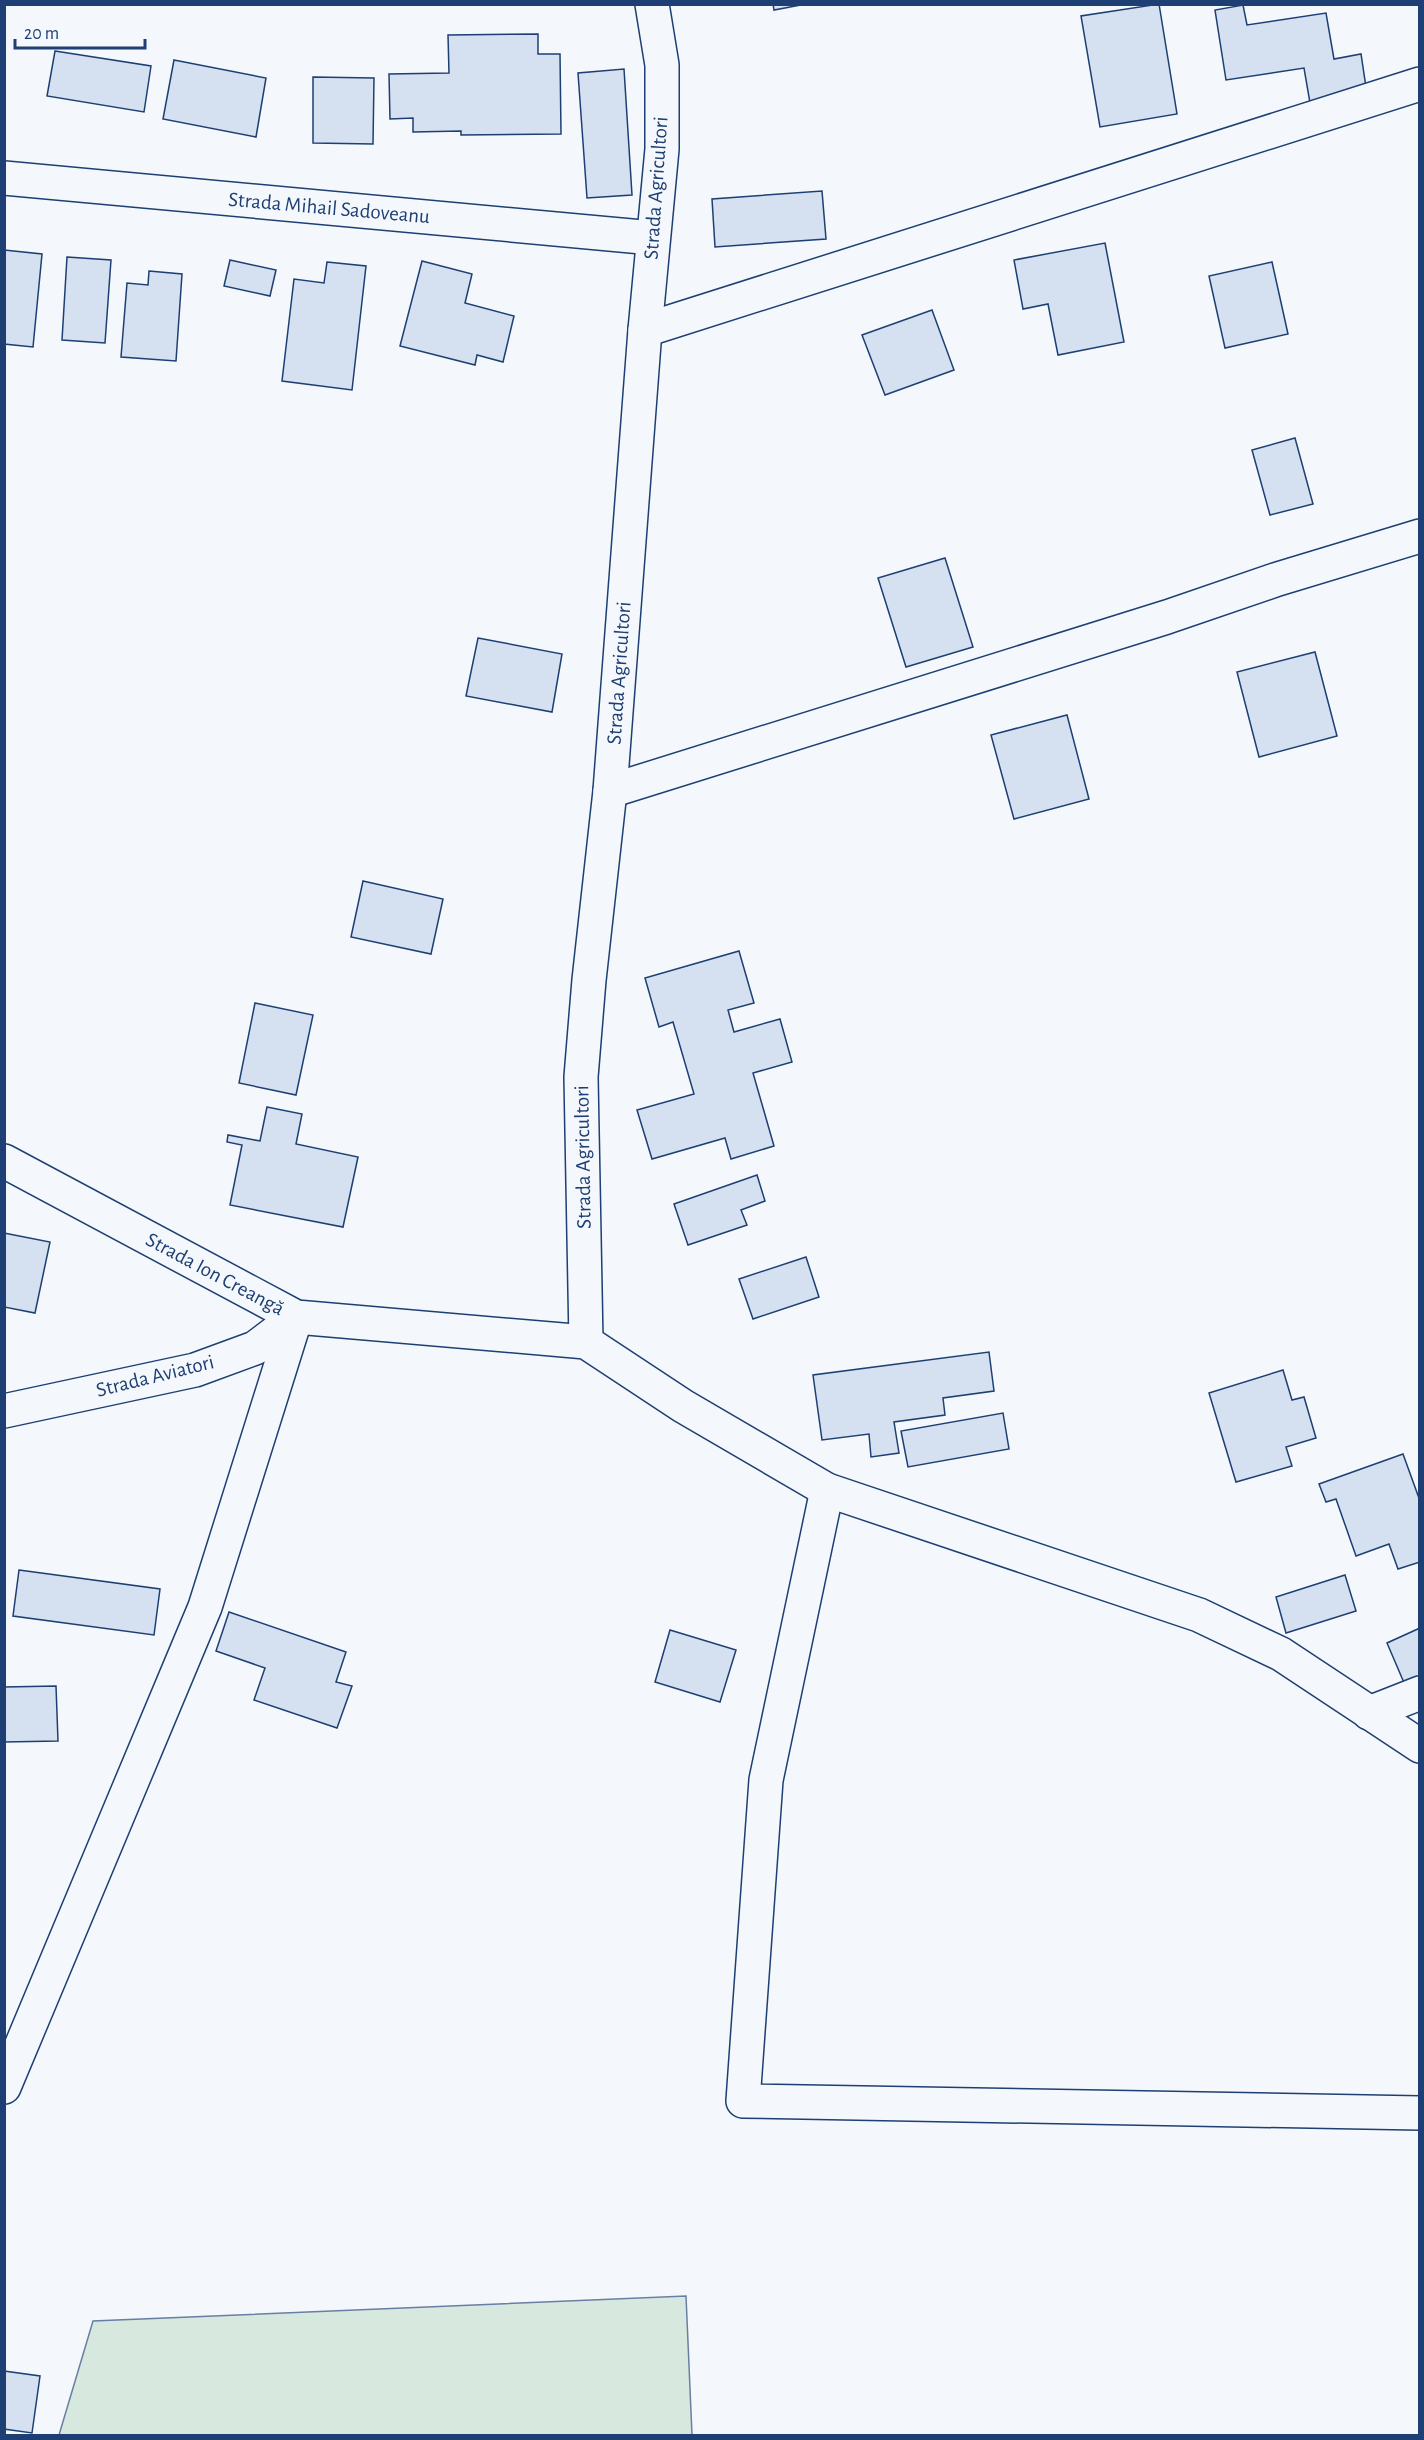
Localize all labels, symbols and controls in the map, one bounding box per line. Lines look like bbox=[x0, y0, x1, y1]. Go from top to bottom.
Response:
scale bar bbox=[15, 12, 146, 50]
text: 20 m bbox=[24, 25, 59, 43]
street label: Strada Agricultori bbox=[641, 116, 671, 260]
street label: Strada Mihail Sadoveanu bbox=[227, 189, 431, 227]
street label: Strada Agricultori bbox=[604, 601, 634, 745]
street label: Strada Agricultori bbox=[571, 1085, 595, 1229]
street label: Strada Ion Creangă bbox=[142, 1229, 288, 1319]
street label: Strada Aviatori bbox=[94, 1351, 216, 1401]

